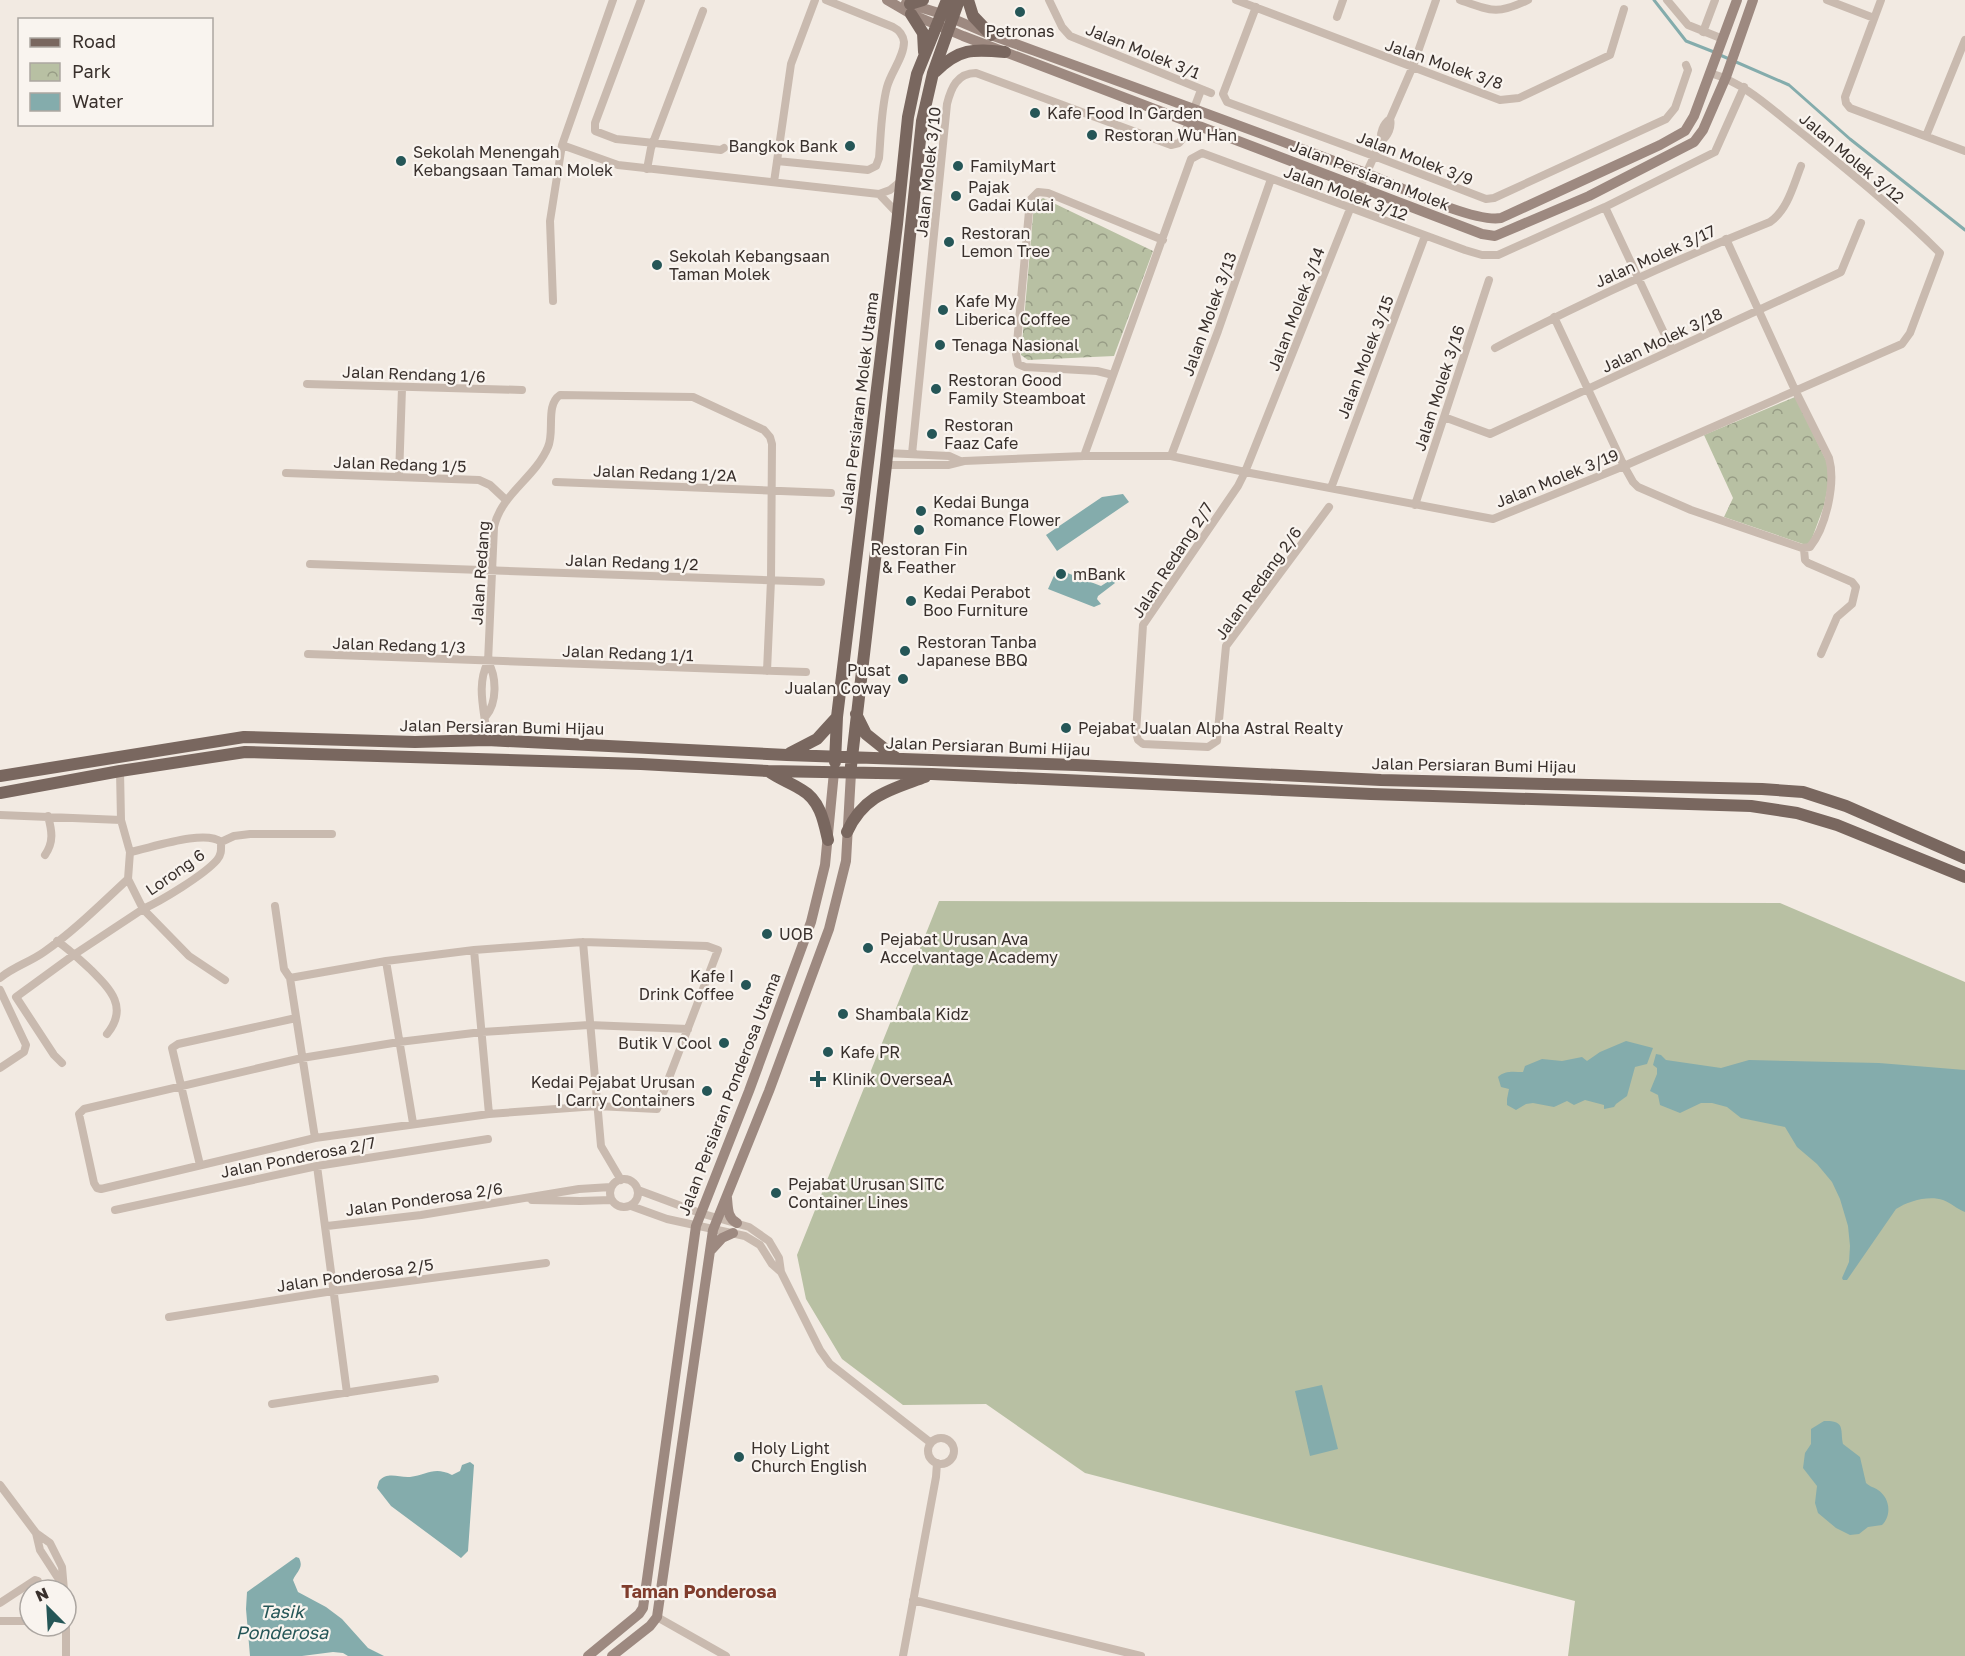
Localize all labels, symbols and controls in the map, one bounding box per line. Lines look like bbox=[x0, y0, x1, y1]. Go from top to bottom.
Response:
marker: Petronas bbox=[1013, 5, 1027, 19]
legend bbox=[18, 18, 213, 126]
street label: Jalan Molek 3/1 bbox=[1083, 19, 1203, 83]
place label: Petronas bbox=[985, 21, 1055, 41]
text: Road bbox=[72, 30, 116, 52]
street label: Jalan Molek 3/8 bbox=[1382, 34, 1506, 94]
text: Park bbox=[72, 60, 111, 82]
text: Water bbox=[72, 90, 123, 112]
place label: Kafe Food In Garden bbox=[1047, 103, 1203, 123]
street label: Jalan Molek 3/10 bbox=[911, 106, 945, 238]
marker: Kafe Food In Garden bbox=[1028, 106, 1042, 120]
street label: Jalan Molek 3/12 bbox=[1796, 108, 1908, 208]
place label: Restoran Wu Han bbox=[1104, 125, 1237, 145]
street label: Jalan Molek 3/9 bbox=[1354, 127, 1476, 189]
marker: Restoran Wu Han bbox=[1085, 128, 1099, 142]
street label: Jalan Persiaran Molek bbox=[1287, 135, 1453, 215]
place label: Bangkok Bank bbox=[729, 136, 838, 156]
marker: Bangkok Bank bbox=[843, 139, 857, 153]
place label: Sekolah Menengah Kebangsaan Taman Molek bbox=[413, 142, 613, 180]
marker: Sekolah Menengah Kebangsaan Taman Molek bbox=[394, 154, 408, 168]
place label: FamilyMart bbox=[970, 156, 1056, 176]
marker: FamilyMart bbox=[951, 159, 965, 173]
street label: Jalan Molek 3/12 bbox=[1281, 161, 1411, 225]
place label: Pajak Gadai Kulai bbox=[968, 177, 1054, 215]
marker: Pajak Gadai Kulai bbox=[949, 189, 963, 203]
street label: Jalan Molek 3/17 bbox=[1592, 220, 1718, 292]
place label: Restoran Lemon Tree bbox=[961, 223, 1050, 261]
marker: Restoran Lemon Tree bbox=[942, 235, 956, 249]
street label: Jalan Molek 3/14 bbox=[1263, 244, 1329, 374]
place label: Sekolah Kebangsaan Taman Molek bbox=[669, 246, 830, 284]
street label: Jalan Molek 3/13 bbox=[1177, 249, 1241, 379]
marker: Sekolah Kebangsaan Taman Molek bbox=[650, 258, 664, 272]
street label: Jalan Persiaran Molek Utama bbox=[835, 291, 883, 515]
place label: Kafe My Liberica Coffee bbox=[955, 291, 1070, 329]
street label: Jalan Molek 3/15 bbox=[1332, 292, 1398, 422]
marker: Kafe My Liberica Coffee bbox=[936, 303, 950, 317]
street label: Jalan Molek 3/18 bbox=[1598, 303, 1726, 377]
street label: Jalan Molek 3/16 bbox=[1409, 323, 1469, 453]
place label: Tenaga Nasional bbox=[952, 335, 1079, 355]
marker: Tenaga Nasional bbox=[933, 338, 947, 352]
street label: Jalan Rendang 1/6 bbox=[342, 362, 486, 386]
place label: Restoran Good Family Steamboat bbox=[948, 370, 1086, 408]
marker: Restoran Good Family Steamboat bbox=[929, 382, 943, 396]
place label: Restoran Faaz Cafe bbox=[944, 415, 1018, 453]
marker: Restoran Faaz Cafe bbox=[925, 427, 939, 441]
street label: Jalan Molek 3/19 bbox=[1493, 444, 1621, 512]
street label: Jalan Redang 1/5 bbox=[333, 452, 467, 476]
street label: Jalan Redang 1/2A bbox=[593, 460, 738, 486]
place label: Kedai Bunga Romance Flower bbox=[933, 492, 1061, 530]
street label: Jalan Redang 2/7 bbox=[1127, 498, 1217, 622]
marker: Kedai Bunga Romance Flower bbox=[914, 504, 928, 518]
street label: Jalan Redang bbox=[466, 520, 494, 626]
street label: Jalan Redang 2/6 bbox=[1210, 522, 1306, 644]
marker: Restoran Fin & Feather bbox=[912, 523, 926, 537]
place label: Restoran Fin & Feather bbox=[870, 539, 968, 577]
street label: Jalan Redang 1/2 bbox=[565, 550, 699, 574]
place label: mBank bbox=[1073, 564, 1126, 584]
marker: mBank bbox=[1054, 567, 1068, 581]
place label: Kedai Perabot Boo Furniture bbox=[923, 582, 1031, 620]
marker: Kedai Perabot Boo Furniture bbox=[904, 594, 918, 608]
place label: Restoran Tanba Japanese BBQ bbox=[917, 632, 1037, 670]
street label: Jalan Redang 1/3 bbox=[332, 633, 466, 657]
street label: Jalan Redang 1/1 bbox=[562, 641, 694, 665]
marker: Restoran Tanba Japanese BBQ bbox=[898, 644, 912, 658]
place label: Pusat Jualan Coway bbox=[785, 660, 891, 698]
marker: Pusat Jualan Coway bbox=[896, 672, 910, 686]
street label: Jalan Persiaran Bumi Hijau bbox=[399, 715, 605, 739]
place label: Pejabat Jualan Alpha Astral Realty bbox=[1078, 718, 1343, 738]
marker: Pejabat Jualan Alpha Astral Realty bbox=[1059, 721, 1073, 735]
street label: Jalan Persiaran Bumi Hijau bbox=[885, 732, 1091, 760]
street label: Jalan Persiaran Bumi Hijau bbox=[1371, 753, 1577, 777]
street label: Lorong 6 bbox=[142, 844, 208, 900]
place label: UOB bbox=[779, 924, 813, 944]
marker: UOB bbox=[760, 927, 774, 941]
place label: Pejabat Urusan Ava Accelvantage Academy bbox=[880, 929, 1058, 967]
marker: Pejabat Urusan Ava Accelvantage Academy bbox=[861, 941, 875, 955]
place label: Kafe I Drink Coffee bbox=[639, 966, 734, 1004]
street label: Jalan Persiaran Ponderosa Utama bbox=[673, 970, 785, 1218]
marker: Kafe I Drink Coffee bbox=[739, 978, 753, 992]
place label: Shambala Kidz bbox=[855, 1004, 969, 1024]
marker: Shambala Kidz bbox=[836, 1007, 850, 1021]
place label: Butik V Cool bbox=[618, 1033, 712, 1053]
marker: Butik V Cool bbox=[717, 1036, 731, 1050]
place label: Kafe PR bbox=[840, 1042, 900, 1062]
marker: Kafe PR bbox=[821, 1045, 835, 1059]
place label: Klinik OverseaA bbox=[832, 1069, 953, 1089]
marker: Klinik OverseaA bbox=[809, 1070, 827, 1088]
place label: Kedai Pejabat Urusan I Carry Containers bbox=[531, 1072, 695, 1110]
marker: Kedai Pejabat Urusan I Carry Containers bbox=[700, 1084, 714, 1098]
street label: Jalan Ponderosa 2/7 bbox=[219, 1132, 377, 1182]
place label: Pejabat Urusan SITC Container Lines bbox=[788, 1174, 945, 1212]
street label: Jalan Ponderosa 2/6 bbox=[344, 1178, 504, 1220]
marker: Pejabat Urusan SITC Container Lines bbox=[769, 1186, 783, 1200]
street label: Jalan Ponderosa 2/5 bbox=[275, 1254, 435, 1296]
place label: Holy Light Church English bbox=[751, 1438, 867, 1476]
marker: Holy Light Church English bbox=[732, 1450, 746, 1464]
north arrow bbox=[18, 1578, 78, 1638]
district label: Taman Ponderosa bbox=[621, 1580, 777, 1602]
text: N bbox=[32, 1583, 52, 1606]
water label: Tasik Ponderosa bbox=[236, 1600, 329, 1643]

